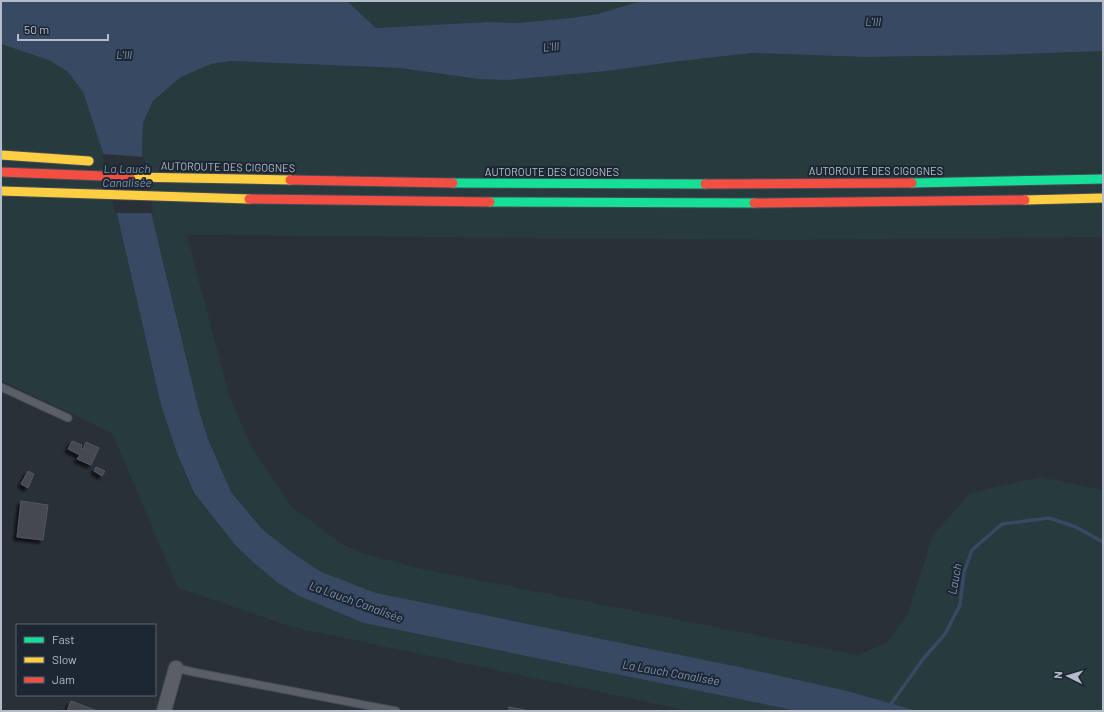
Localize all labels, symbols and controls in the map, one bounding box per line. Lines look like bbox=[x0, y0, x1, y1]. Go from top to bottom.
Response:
water label: L'Ill bbox=[865, 14, 881, 28]
scale bar bbox=[18, 16, 108, 42]
text: 50 m bbox=[24, 22, 49, 36]
water label: L'Ill bbox=[542, 38, 560, 54]
water label: L'Ill bbox=[116, 47, 132, 61]
street label: AUTOROUTE DES CIGOGNES bbox=[161, 159, 295, 174]
water label: La Lauch Canalisée bbox=[102, 161, 152, 189]
street label: AUTOROUTE DES CIGOGNES bbox=[809, 164, 943, 177]
street label: AUTOROUTE DES CIGOGNES bbox=[485, 165, 619, 178]
water label: Lauch bbox=[944, 562, 964, 596]
water label: La Lauch Canalisée bbox=[308, 578, 405, 625]
legend bbox=[16, 624, 156, 696]
text: Fast bbox=[52, 632, 75, 646]
text: Slow bbox=[52, 652, 77, 666]
north arrow bbox=[1048, 656, 1088, 696]
water label: La Lauch Canalisée bbox=[621, 657, 721, 687]
text: N bbox=[1051, 671, 1064, 679]
text: Jam bbox=[52, 672, 75, 686]

